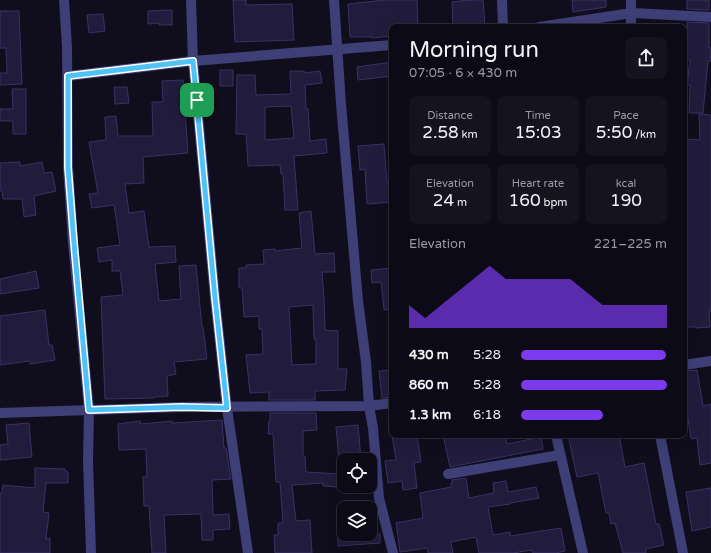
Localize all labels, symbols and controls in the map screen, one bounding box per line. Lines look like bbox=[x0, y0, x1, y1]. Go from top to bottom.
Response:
text: Morning run bbox=[409, 37, 539, 63]
button: share bbox=[625, 37, 667, 79]
text: 07:05 · 6 × 430 m bbox=[409, 65, 517, 81]
pin bbox=[180, 83, 214, 117]
icon: arrive bbox=[186, 89, 208, 111]
text: Distance bbox=[427, 109, 473, 122]
text: Time bbox=[525, 109, 551, 122]
text: Pace bbox=[613, 109, 639, 122]
text: 2.58 bbox=[422, 122, 459, 143]
text: 15:03 bbox=[514, 122, 562, 143]
text: 5:50 bbox=[596, 122, 632, 143]
text: km bbox=[459, 128, 478, 141]
text: /km bbox=[632, 128, 656, 141]
text: Elevation bbox=[426, 177, 474, 190]
text: Heart rate bbox=[512, 177, 564, 190]
text: kcal bbox=[616, 177, 636, 190]
text: 24 bbox=[433, 190, 454, 211]
text: 160 bbox=[509, 190, 541, 211]
text: 190 bbox=[610, 190, 642, 211]
text: m bbox=[454, 196, 467, 209]
text: bpm bbox=[541, 196, 567, 209]
text: Elevation bbox=[409, 236, 466, 252]
text: 221–225 m bbox=[594, 236, 667, 252]
text: 430 m bbox=[409, 347, 449, 363]
text: 5:28 bbox=[473, 347, 501, 363]
text: 860 m bbox=[409, 377, 449, 393]
text: 5:28 bbox=[473, 377, 501, 393]
text: 1.3 km bbox=[409, 407, 451, 423]
text: 6:18 bbox=[473, 407, 501, 423]
map controls bbox=[337, 453, 377, 541]
button: locate bbox=[337, 453, 377, 493]
button: layers bbox=[337, 501, 377, 541]

